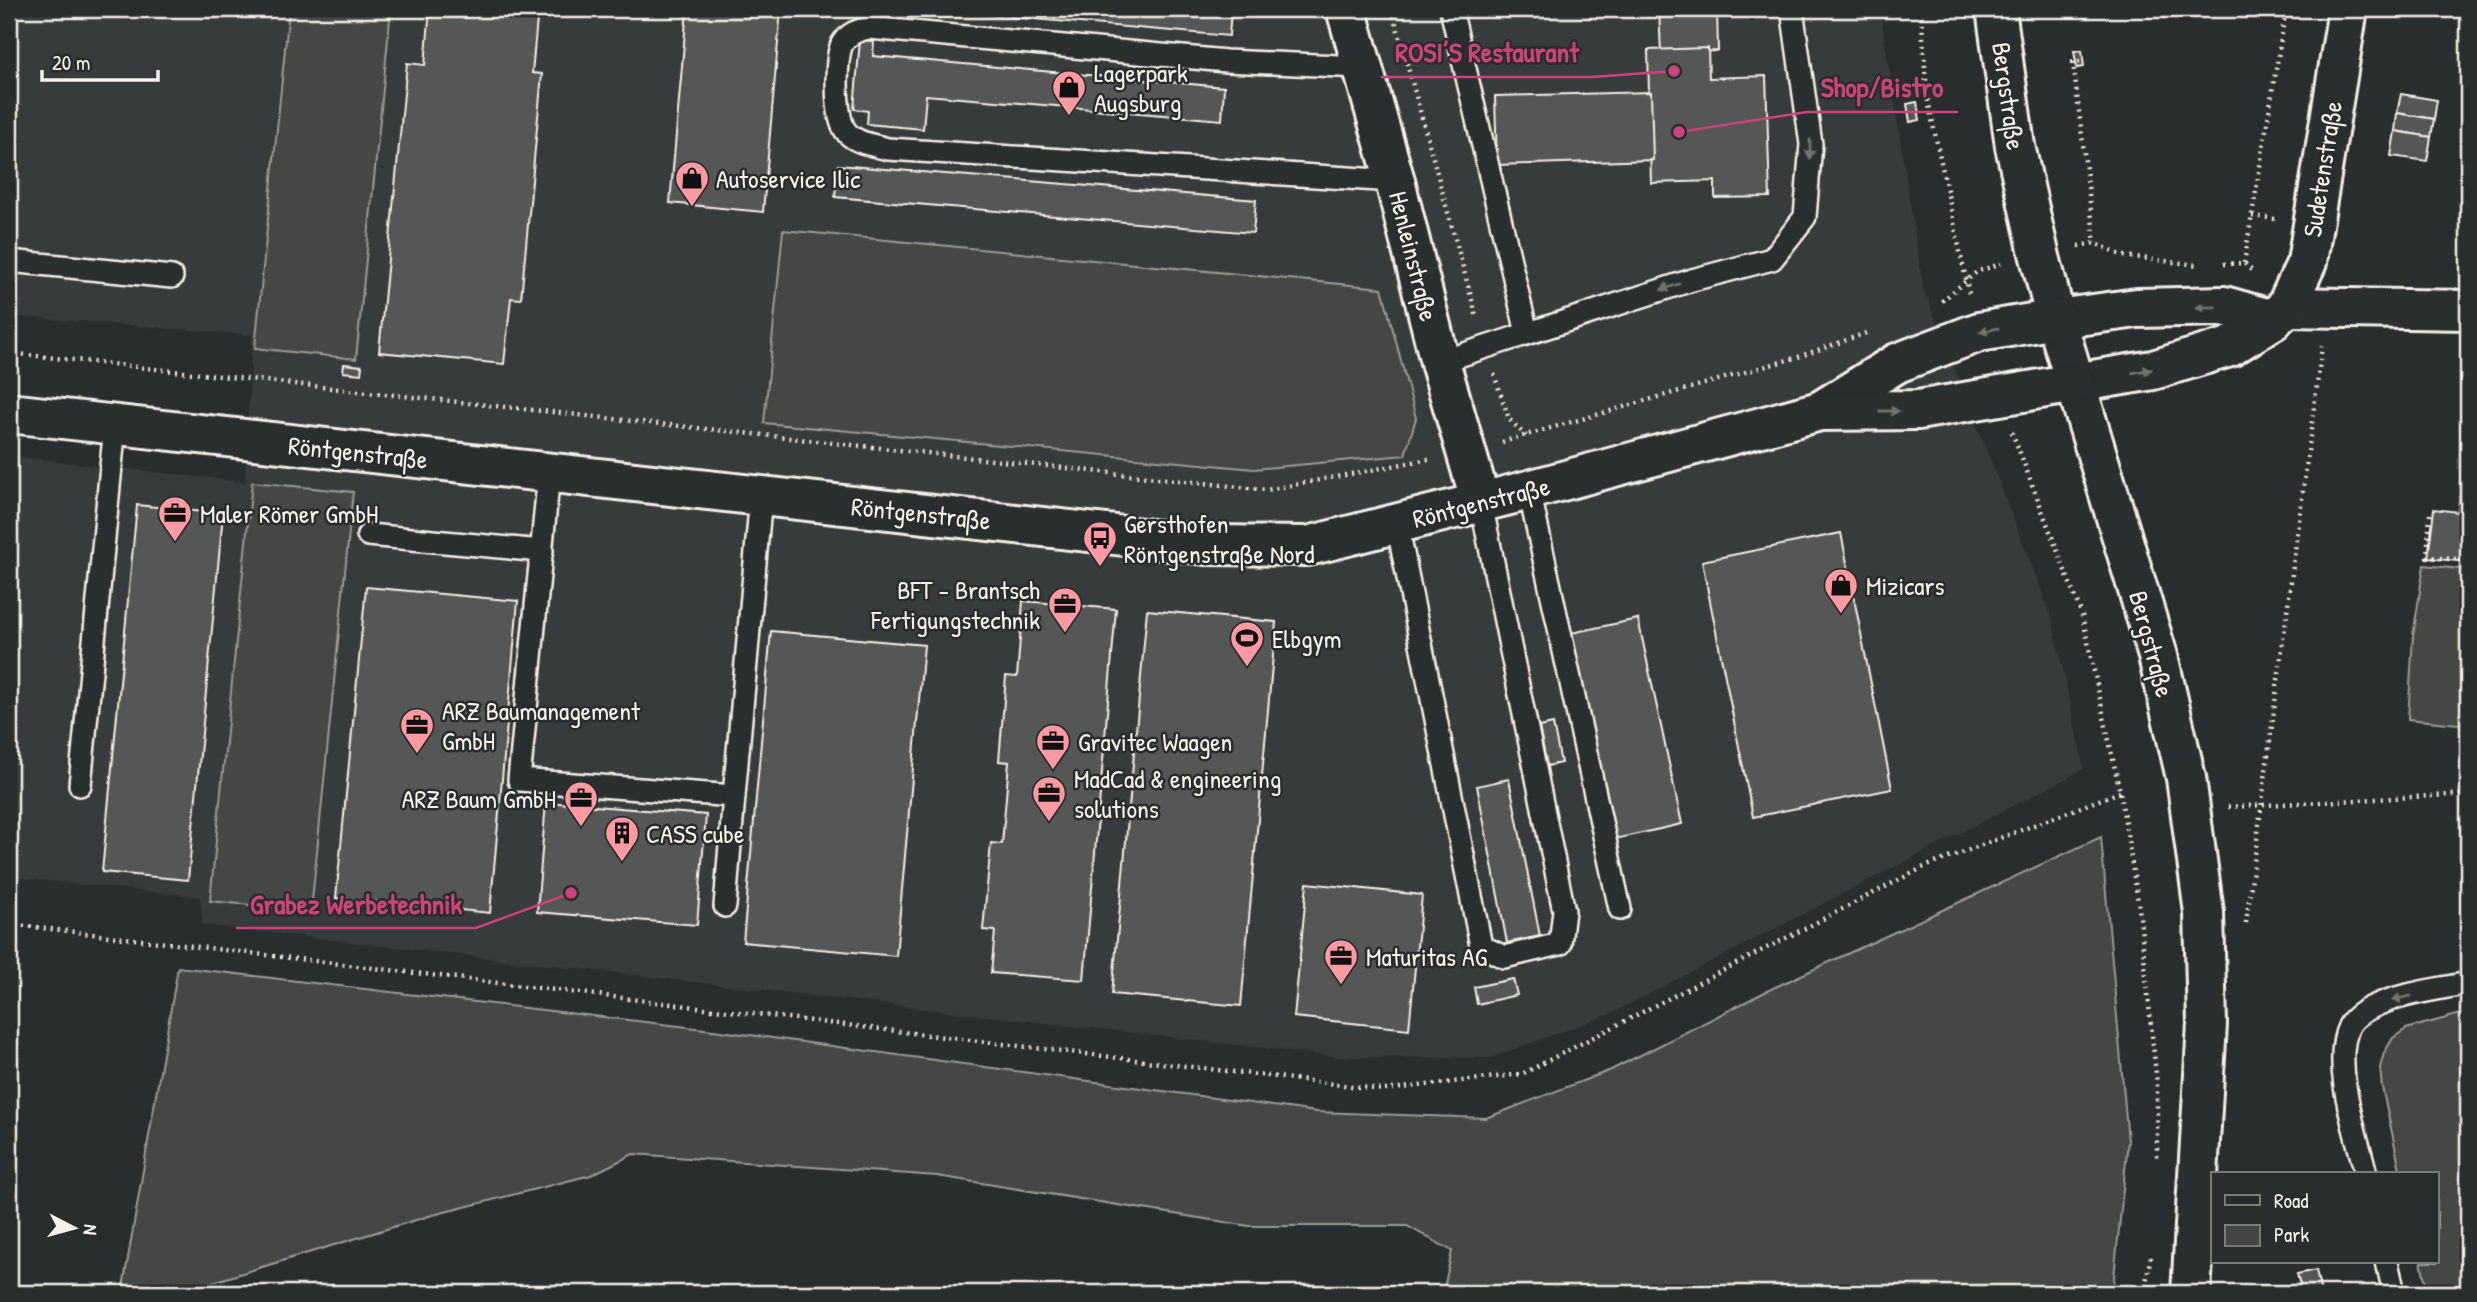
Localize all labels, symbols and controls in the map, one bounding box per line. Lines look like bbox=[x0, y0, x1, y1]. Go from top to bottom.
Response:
callout: ROSI’S Restaurant bbox=[1381, 28, 1592, 77]
text: ROSI’S Restaurant bbox=[1395, 33, 1580, 71]
scale bar bbox=[42, 38, 158, 82]
street label: Bergstraße bbox=[1984, 40, 2034, 152]
text: 20 m bbox=[52, 48, 90, 77]
place label: Lagerpark Augsburg bbox=[1094, 55, 1188, 120]
callout: Shop/Bistro bbox=[1807, 63, 1958, 112]
shop icon: Lagerpark Augsburg bbox=[1050, 68, 1088, 117]
text: Shop/Bistro bbox=[1821, 68, 1944, 107]
street label: Sudetenstraße bbox=[2294, 99, 2350, 239]
one-way arrow bbox=[1804, 138, 1815, 160]
shop icon: Autoservice Ilic bbox=[673, 159, 711, 208]
place label: Autoservice Ilic bbox=[716, 161, 860, 196]
street label: Henleinstraße bbox=[1381, 188, 1447, 324]
one-way arrow bbox=[1659, 282, 1680, 293]
one-way arrow bbox=[2195, 301, 2217, 312]
one-way arrow bbox=[1978, 325, 2000, 336]
one-way arrow bbox=[2131, 366, 2153, 377]
one-way arrow bbox=[1878, 405, 1900, 417]
street label: Röntgenstraße bbox=[287, 427, 429, 477]
street label: Röntgenstraße bbox=[1409, 468, 1553, 536]
street label: Röntgenstraße bbox=[850, 488, 992, 538]
office icon: Maler Römer GmbH bbox=[156, 494, 194, 543]
place label: Maler Römer GmbH bbox=[200, 496, 378, 531]
place label: Gersthofen Röntgenstraße Nord bbox=[1124, 506, 1314, 571]
bus stop icon: Gersthofen Röntgenstraße Nord bbox=[1081, 519, 1119, 568]
shop icon: Mizicars bbox=[1822, 566, 1860, 615]
place label: Mizicars bbox=[1866, 568, 1945, 603]
place label: BFT - Brantsch Fertigungstechnik bbox=[870, 572, 1040, 637]
office icon: BFT - Brantsch Fertigungstechnik bbox=[1046, 585, 1084, 634]
street label: Bergstraße bbox=[2121, 587, 2183, 701]
sports icon: Elbgym bbox=[1228, 619, 1266, 668]
place label: Elbgym bbox=[1272, 621, 1341, 656]
place label: ARZ Baumanagement GmbH bbox=[442, 693, 641, 758]
office icon: ARZ Baumanagement GmbH bbox=[398, 706, 436, 755]
office icon: Gravitec Waagen bbox=[1034, 722, 1072, 771]
place label: Gravitec Waagen bbox=[1078, 724, 1232, 759]
place label: MadCad & engineering solutions bbox=[1074, 761, 1281, 826]
office icon: MadCad & engineering solutions bbox=[1030, 774, 1068, 823]
office icon: ARZ Baum GmbH bbox=[562, 779, 600, 828]
place label: ARZ Baum GmbH bbox=[402, 781, 556, 816]
building icon: CASS cube bbox=[603, 814, 641, 863]
place label: CASS cube bbox=[646, 816, 744, 851]
callout: Grabez Werbetechnik bbox=[236, 879, 476, 928]
text: Grabez Werbetechnik bbox=[250, 885, 462, 923]
office icon: Maturitas AG bbox=[1322, 937, 1360, 986]
place label: Maturitas AG bbox=[1366, 939, 1488, 974]
one-way arrow bbox=[2391, 993, 2413, 1004]
legend bbox=[2211, 1172, 2438, 1264]
text: Road bbox=[2274, 1186, 2308, 1215]
north arrow bbox=[38, 1194, 108, 1264]
text: Park bbox=[2274, 1220, 2309, 1249]
text: N bbox=[77, 1223, 104, 1236]

